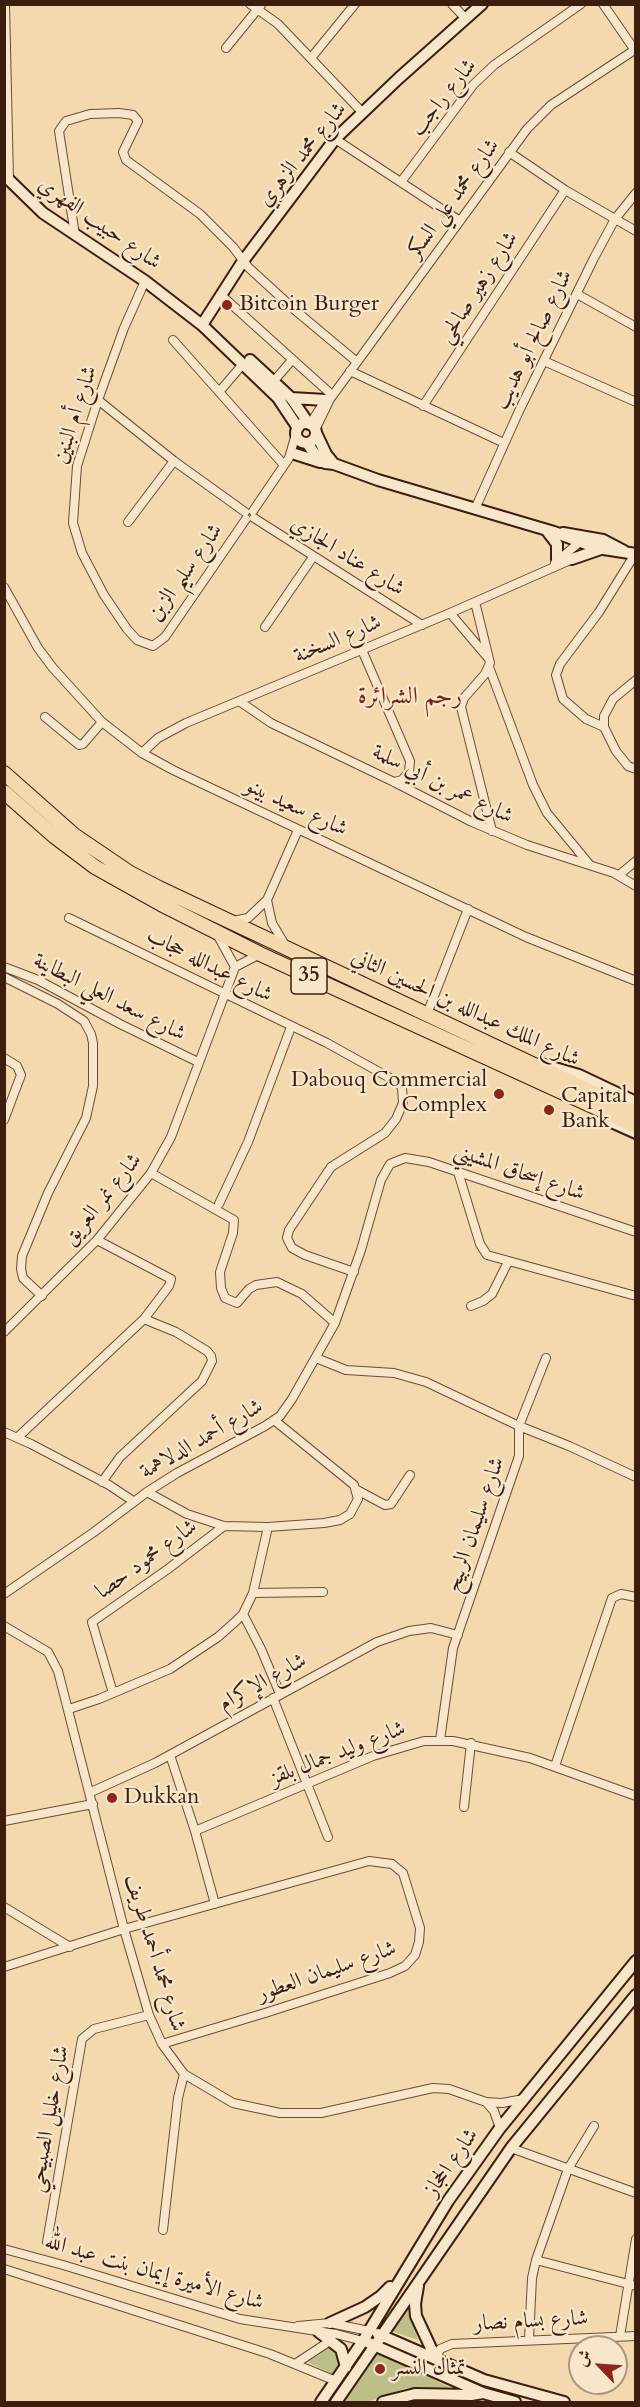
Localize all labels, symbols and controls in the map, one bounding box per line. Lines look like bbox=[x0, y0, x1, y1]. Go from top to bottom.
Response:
street label: شارع راجب bbox=[405, 54, 483, 142]
street label: شارع محمد الزهري bbox=[253, 97, 353, 213]
street label: شارع محمد علي السكر bbox=[402, 134, 506, 264]
street label: شارع حبيب الفهري bbox=[32, 172, 166, 276]
street label: شارع زهير صالحي bbox=[433, 227, 525, 349]
street label: شارع صالح أبو هديب bbox=[489, 266, 579, 414]
place label: Bitcoin Burger bbox=[239, 292, 379, 318]
marker: Bitcoin Burger bbox=[220, 298, 234, 312]
street label: شارع أم البنين bbox=[48, 363, 104, 467]
street label: شارع عناد الجازي bbox=[285, 511, 409, 603]
street label: شارع سليم الزبن bbox=[143, 519, 229, 627]
street label: شارع السخنة bbox=[290, 610, 386, 670]
district label: رجم الشرائرة bbox=[358, 683, 462, 711]
street label: شارع عمر بن أبي سلمة bbox=[367, 739, 517, 831]
street label: شارع سعيد بينو bbox=[241, 773, 351, 843]
street label: شارع عبدالله حجاب bbox=[141, 923, 277, 1009]
street label: شارع الملك عبدالله بن الحسين الثاني bbox=[346, 944, 584, 1074]
street label: شارع سعد العلي البطاينة bbox=[28, 948, 190, 1048]
road number: 35 bbox=[291, 958, 327, 994]
place label: Dabouq Commercial Complex bbox=[291, 1068, 487, 1120]
place label: Capital Bank bbox=[561, 1084, 627, 1136]
marker: Dabouq Commercial Complex bbox=[492, 1087, 506, 1101]
marker: Capital Bank bbox=[542, 1103, 556, 1117]
street label: شارع إسحاق المشيني bbox=[450, 1138, 588, 1208]
street label: شارع نمر العريق bbox=[58, 1148, 148, 1252]
street label: شارع أحمد الدلاهمة bbox=[136, 1394, 268, 1486]
street label: شارع سليمان الربيح bbox=[441, 1454, 511, 1596]
street label: شارع محمود حصا bbox=[91, 1514, 203, 1606]
street label: شارع الإكرام bbox=[215, 1648, 311, 1718]
street label: شارع وليد جمال بلقز bbox=[267, 1716, 409, 1792]
place label: Dukkan bbox=[124, 1785, 200, 1811]
marker: Dukkan bbox=[105, 1791, 119, 1805]
street label: شارع محمد أحمد طريف bbox=[118, 1871, 190, 2035]
street label: شارع سليمان العطور bbox=[254, 1936, 400, 2008]
street label: شارع خليل الصبيحي bbox=[24, 2043, 76, 2195]
street label: شارع الحجاز bbox=[419, 2124, 485, 2202]
street label: شارع الأميرة إيمان بنت عبد الله bbox=[42, 2229, 266, 2317]
street label: شارع بسام نصار bbox=[473, 2306, 589, 2338]
north arrow bbox=[568, 2335, 628, 2395]
text: ش bbox=[570, 2346, 597, 2370]
place label: تمثال النسر bbox=[392, 2356, 466, 2382]
marker: تمثال النسر bbox=[373, 2362, 387, 2376]

